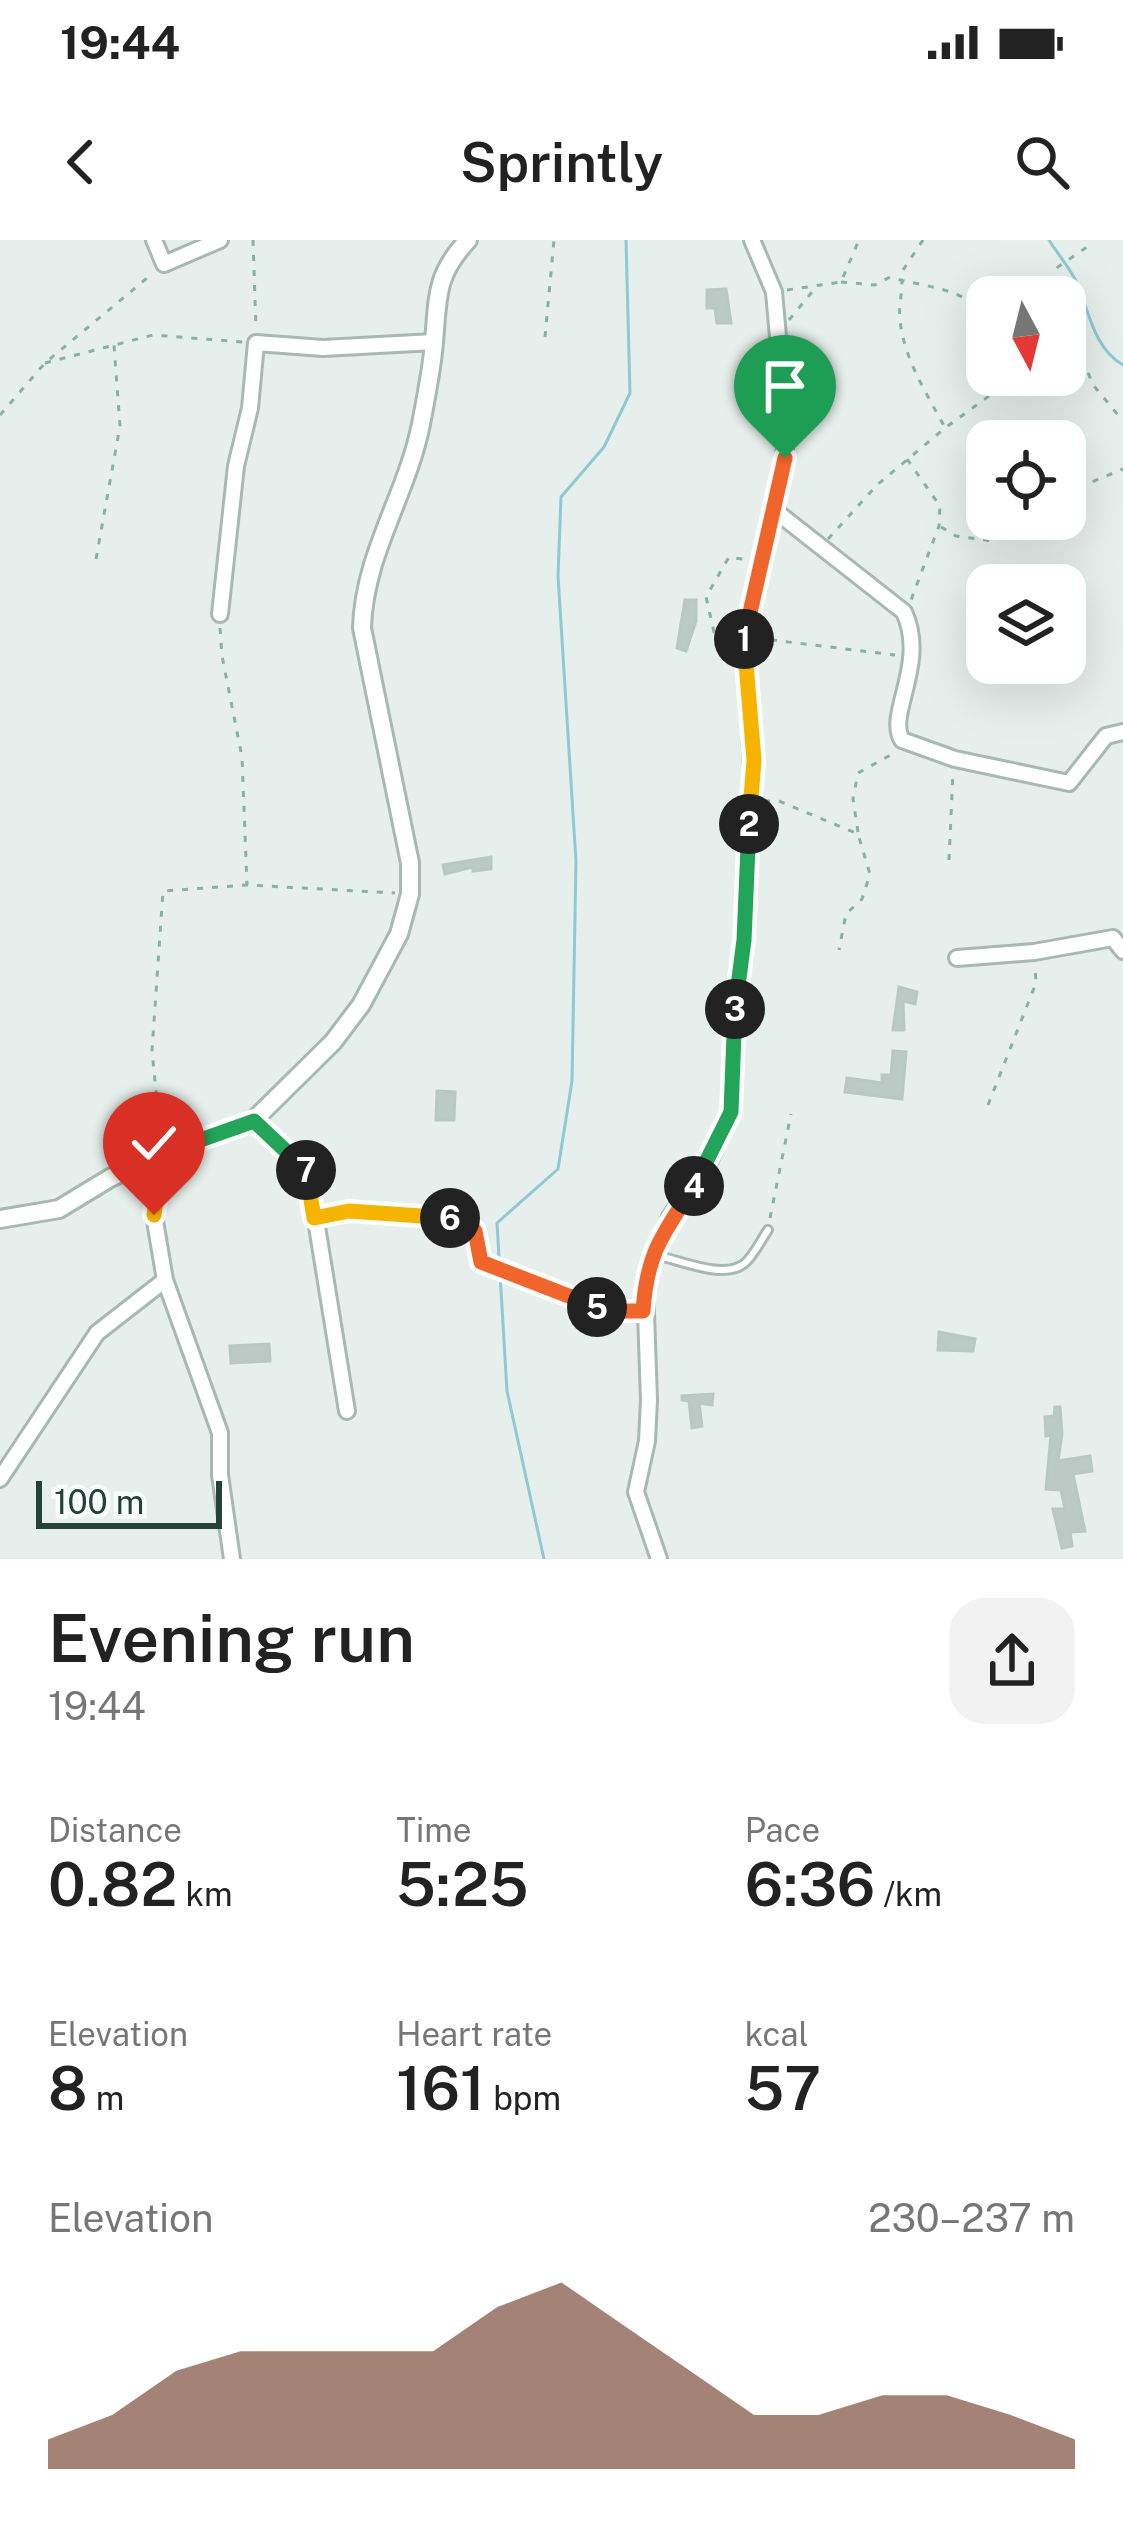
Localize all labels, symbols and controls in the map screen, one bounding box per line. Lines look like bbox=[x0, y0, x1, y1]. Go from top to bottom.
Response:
text: 19:44 bbox=[60, 16, 180, 69]
icon: back bbox=[48, 129, 114, 195]
icon: search bbox=[1009, 129, 1075, 195]
text: Sprintly bbox=[460, 131, 663, 194]
north arrow bbox=[966, 276, 1086, 396]
map controls bbox=[966, 276, 1086, 684]
pin bbox=[734, 335, 836, 458]
icon: arrive bbox=[752, 353, 818, 419]
button: locate bbox=[966, 420, 1086, 540]
button: layers bbox=[966, 564, 1086, 684]
pin: 1 bbox=[714, 609, 774, 669]
text: 1 bbox=[737, 620, 751, 658]
pin: 2 bbox=[719, 794, 779, 854]
text: 2 bbox=[739, 805, 759, 843]
pin: 3 bbox=[705, 979, 765, 1039]
text: 3 bbox=[724, 990, 746, 1028]
pin bbox=[103, 1092, 205, 1215]
icon: check bbox=[121, 1110, 187, 1176]
pin: 7 bbox=[276, 1140, 336, 1200]
text: 7 bbox=[296, 1151, 316, 1189]
pin: 4 bbox=[664, 1156, 724, 1216]
text: 4 bbox=[683, 1167, 705, 1205]
pin: 6 bbox=[420, 1188, 480, 1248]
text: 6 bbox=[439, 1199, 461, 1237]
pin: 5 bbox=[567, 1277, 627, 1337]
text: 5 bbox=[586, 1288, 608, 1326]
scale bar bbox=[36, 1475, 222, 1528]
text: 100 m bbox=[54, 1483, 144, 1521]
button: share bbox=[949, 1598, 1075, 1724]
text: Evening run bbox=[48, 1599, 415, 1677]
text: 19:44 bbox=[48, 1683, 146, 1729]
text: Distance bbox=[48, 1811, 182, 1849]
text: Time bbox=[396, 1811, 472, 1849]
text: Pace bbox=[745, 1811, 820, 1849]
text: 0.82 bbox=[48, 1849, 177, 1920]
text: 5:25 bbox=[396, 1849, 529, 1920]
text: 6:36 bbox=[745, 1849, 875, 1920]
text: km bbox=[177, 1875, 233, 1913]
text: /km bbox=[875, 1875, 942, 1913]
text: Elevation bbox=[48, 2015, 188, 2053]
text: Heart rate bbox=[396, 2015, 552, 2053]
text: kcal bbox=[745, 2015, 808, 2053]
text: 8 bbox=[48, 2053, 88, 2124]
text: 161 bbox=[396, 2053, 485, 2124]
text: 57 bbox=[745, 2053, 821, 2124]
text: m bbox=[88, 2079, 124, 2117]
text: bpm bbox=[485, 2079, 561, 2117]
text: Elevation bbox=[48, 2195, 214, 2241]
text: 230–237 m bbox=[868, 2195, 1075, 2241]

